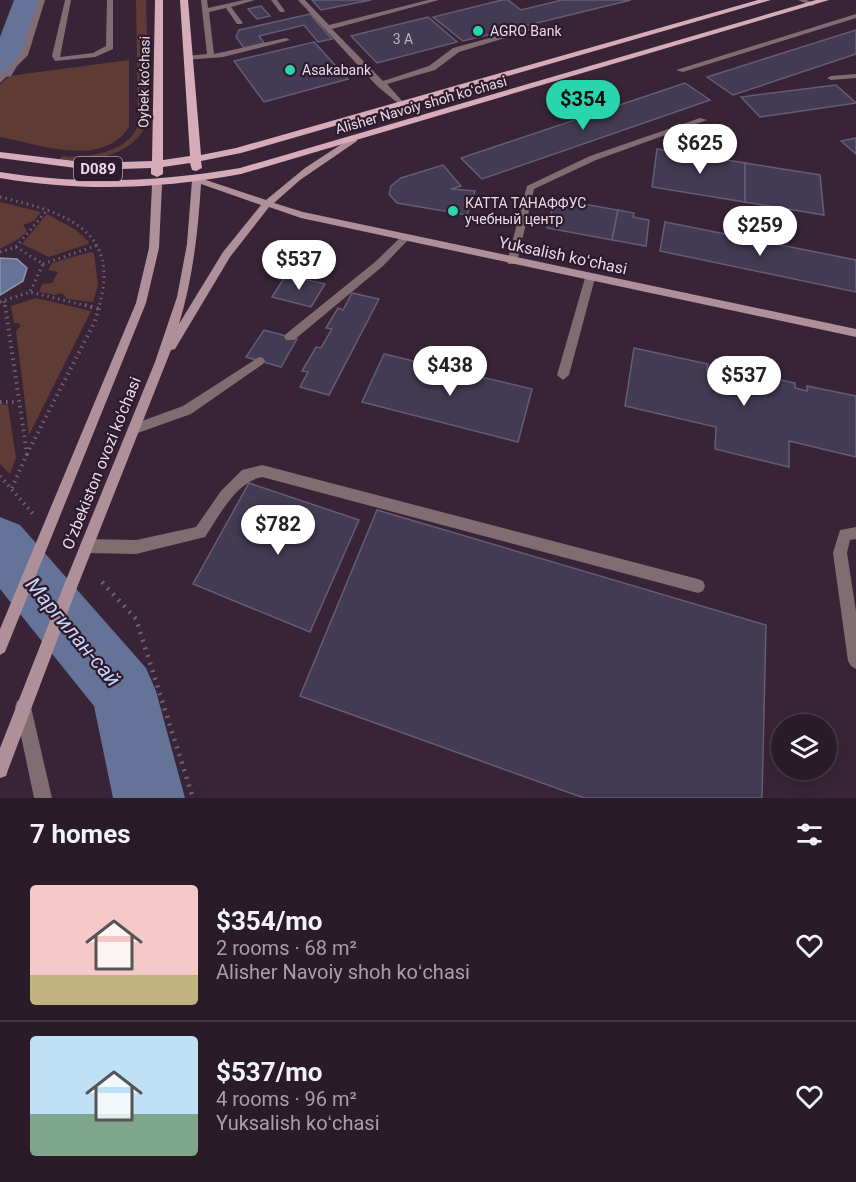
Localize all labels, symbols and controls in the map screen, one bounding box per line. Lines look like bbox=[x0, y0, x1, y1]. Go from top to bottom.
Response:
place label: AGRO Bank bbox=[490, 23, 562, 39]
marker: AGRO Bank bbox=[471, 24, 485, 38]
house number: 3 A bbox=[393, 31, 413, 47]
street label: Oybek ko‘chasi bbox=[135, 36, 153, 128]
place label: Asakabank bbox=[302, 62, 372, 78]
marker: Asakabank bbox=[283, 63, 297, 77]
street label: Alisher Navoiy shoh koʻchasi bbox=[333, 73, 509, 137]
pin: $354 bbox=[547, 80, 619, 131]
text: $354 bbox=[560, 87, 606, 111]
pin: $625 bbox=[664, 124, 736, 175]
text: $625 bbox=[677, 131, 723, 155]
road number: D089 bbox=[74, 157, 122, 181]
place label: КАТТА ТАНАФФУС учебный центр bbox=[465, 195, 586, 227]
marker: КАТТА ТАНАФФУС учебный центр bbox=[446, 204, 460, 218]
pin: $259 bbox=[724, 206, 796, 257]
text: $259 bbox=[737, 213, 783, 237]
street label: Yuksalish koʻchasi bbox=[497, 233, 629, 278]
pin: $537 bbox=[263, 240, 335, 291]
text: $537 bbox=[276, 247, 322, 271]
pin: $438 bbox=[414, 346, 486, 397]
text: $438 bbox=[427, 353, 473, 377]
pin: $537 bbox=[708, 356, 780, 407]
text: $537 bbox=[721, 363, 767, 387]
street label: O'zbekiston ovozi ko'chasi bbox=[58, 374, 145, 552]
pin: $782 bbox=[242, 505, 314, 556]
text: $782 bbox=[255, 512, 301, 536]
water label: Маргилан-сай bbox=[21, 573, 126, 691]
map controls bbox=[771, 714, 837, 780]
button: layers bbox=[771, 714, 837, 780]
icon: filters bbox=[793, 818, 826, 851]
text: 7 homes bbox=[30, 819, 131, 849]
text: $354/mo bbox=[216, 906, 323, 936]
icon: home bbox=[78, 909, 150, 981]
icon: heart bbox=[793, 929, 826, 962]
text: 2 rooms · 68 m² bbox=[216, 936, 357, 960]
text: Alisher Navoiy shoh koʻchasi bbox=[216, 960, 470, 984]
text: $537/mo bbox=[216, 1057, 323, 1087]
icon: home bbox=[78, 1060, 150, 1132]
icon: heart bbox=[793, 1080, 826, 1113]
text: 4 rooms · 96 m² bbox=[216, 1087, 357, 1111]
text: Yuksalish koʻchasi bbox=[216, 1111, 380, 1135]

